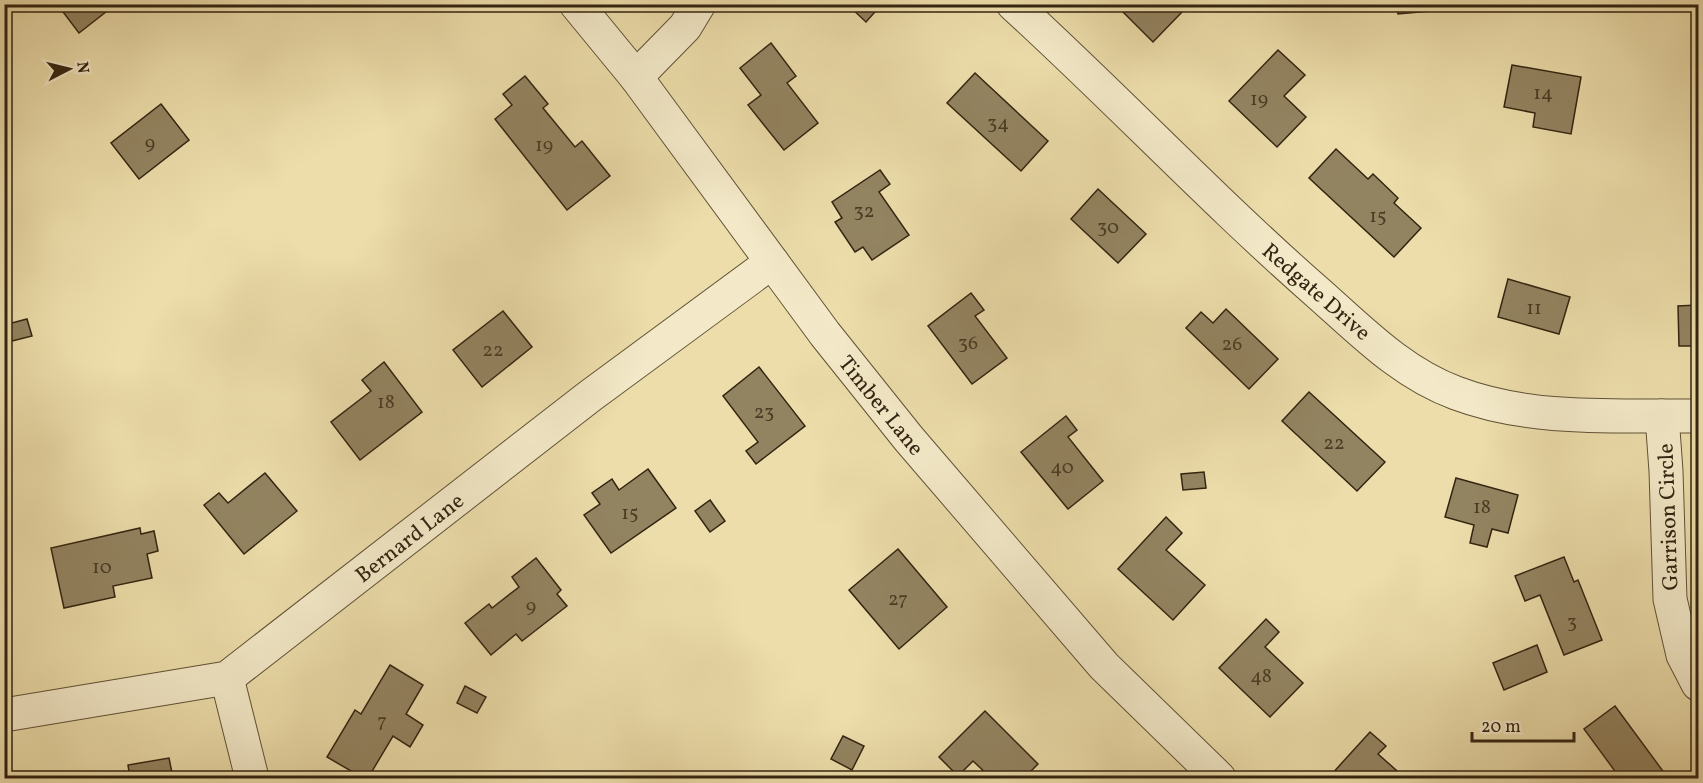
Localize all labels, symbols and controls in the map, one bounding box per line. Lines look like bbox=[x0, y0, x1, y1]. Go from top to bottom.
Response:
north arrow bbox=[39, 39, 99, 99]
text: N bbox=[70, 60, 94, 75]
house number: 14 bbox=[1533, 80, 1553, 108]
house number: 19 bbox=[1250, 86, 1268, 114]
house number: 34 bbox=[987, 110, 1009, 138]
house number: 9 bbox=[145, 130, 155, 158]
house number: 19 bbox=[535, 132, 553, 160]
house number: 32 bbox=[854, 198, 875, 226]
house number: 15 bbox=[1369, 203, 1387, 231]
house number: 30 bbox=[1097, 214, 1119, 242]
street label: Redgate Drive bbox=[1254, 237, 1377, 349]
house number: 11 bbox=[1526, 295, 1542, 323]
house number: 36 bbox=[958, 330, 978, 358]
house number: 26 bbox=[1222, 331, 1242, 359]
house number: 22 bbox=[482, 337, 504, 365]
street label: Timber Lane bbox=[830, 350, 930, 463]
house number: 18 bbox=[377, 389, 395, 417]
house number: 23 bbox=[754, 399, 774, 427]
house number: 22 bbox=[1323, 430, 1345, 458]
street label: Garrison Circle bbox=[1651, 443, 1688, 591]
house number: 40 bbox=[1050, 454, 1074, 482]
street label: Bernard Lane bbox=[350, 487, 471, 591]
house number: 18 bbox=[1473, 494, 1491, 522]
house number: 15 bbox=[621, 500, 639, 528]
house number: 10 bbox=[92, 554, 112, 582]
house number: 27 bbox=[888, 586, 908, 614]
house number: 9 bbox=[526, 593, 536, 621]
house number: 3 bbox=[1567, 609, 1577, 637]
house number: 48 bbox=[1250, 663, 1272, 691]
scale bar bbox=[1472, 705, 1574, 743]
house number: 7 bbox=[377, 708, 387, 736]
text: 20 m bbox=[1481, 715, 1521, 740]

